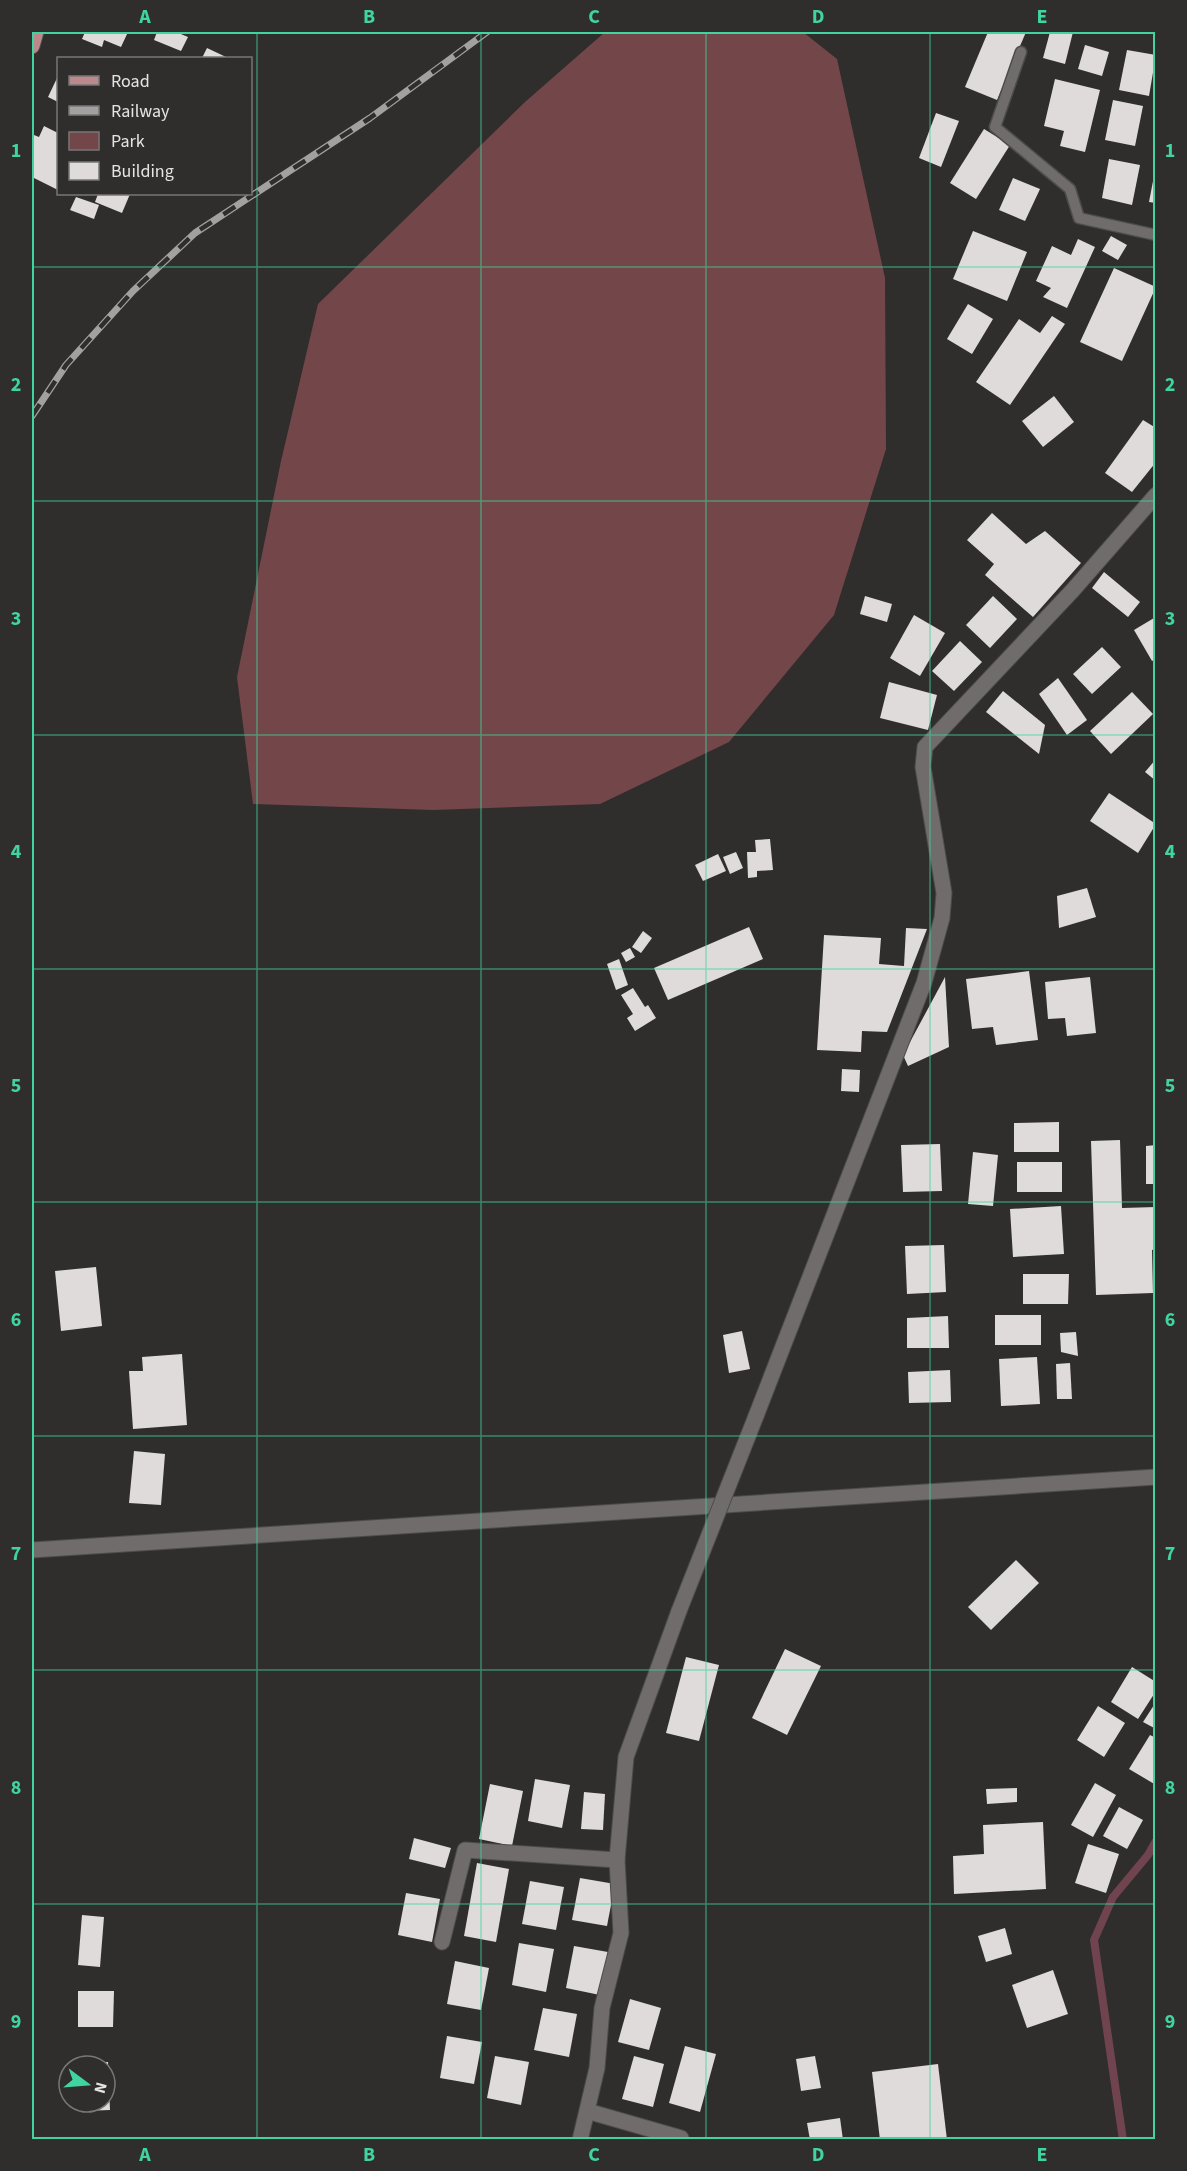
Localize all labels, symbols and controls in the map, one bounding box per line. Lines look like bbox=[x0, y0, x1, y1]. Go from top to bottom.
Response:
text: A bbox=[138, 3, 151, 31]
text: B bbox=[363, 3, 375, 31]
text: C bbox=[588, 3, 600, 31]
text: D bbox=[812, 3, 824, 31]
text: E bbox=[1037, 3, 1047, 31]
legend bbox=[57, 57, 252, 195]
text: Road bbox=[111, 69, 150, 94]
text: Railway bbox=[111, 99, 170, 124]
text: Park bbox=[111, 129, 145, 154]
text: 1 bbox=[11, 137, 21, 165]
text: 1 bbox=[1165, 137, 1175, 165]
text: Building bbox=[111, 159, 174, 184]
text: 2 bbox=[11, 371, 21, 399]
text: 2 bbox=[1165, 371, 1175, 399]
text: 3 bbox=[11, 605, 21, 633]
text: 3 bbox=[1165, 605, 1175, 633]
text: 4 bbox=[11, 838, 22, 866]
text: 4 bbox=[1165, 838, 1176, 866]
text: 5 bbox=[11, 1072, 21, 1100]
text: 5 bbox=[1165, 1072, 1175, 1100]
text: 6 bbox=[11, 1306, 21, 1334]
text: 6 bbox=[1165, 1306, 1175, 1334]
text: 7 bbox=[11, 1540, 21, 1568]
text: 7 bbox=[1165, 1540, 1175, 1568]
text: 8 bbox=[11, 1774, 21, 1802]
text: 8 bbox=[1165, 1774, 1175, 1802]
text: 9 bbox=[11, 2008, 21, 2036]
text: 9 bbox=[1165, 2008, 1175, 2036]
north arrow bbox=[57, 2054, 117, 2114]
text: N bbox=[88, 2080, 112, 2096]
text: A bbox=[138, 2141, 151, 2169]
text: B bbox=[363, 2141, 375, 2169]
text: C bbox=[588, 2141, 600, 2169]
text: D bbox=[812, 2141, 824, 2169]
text: E bbox=[1037, 2141, 1047, 2169]

